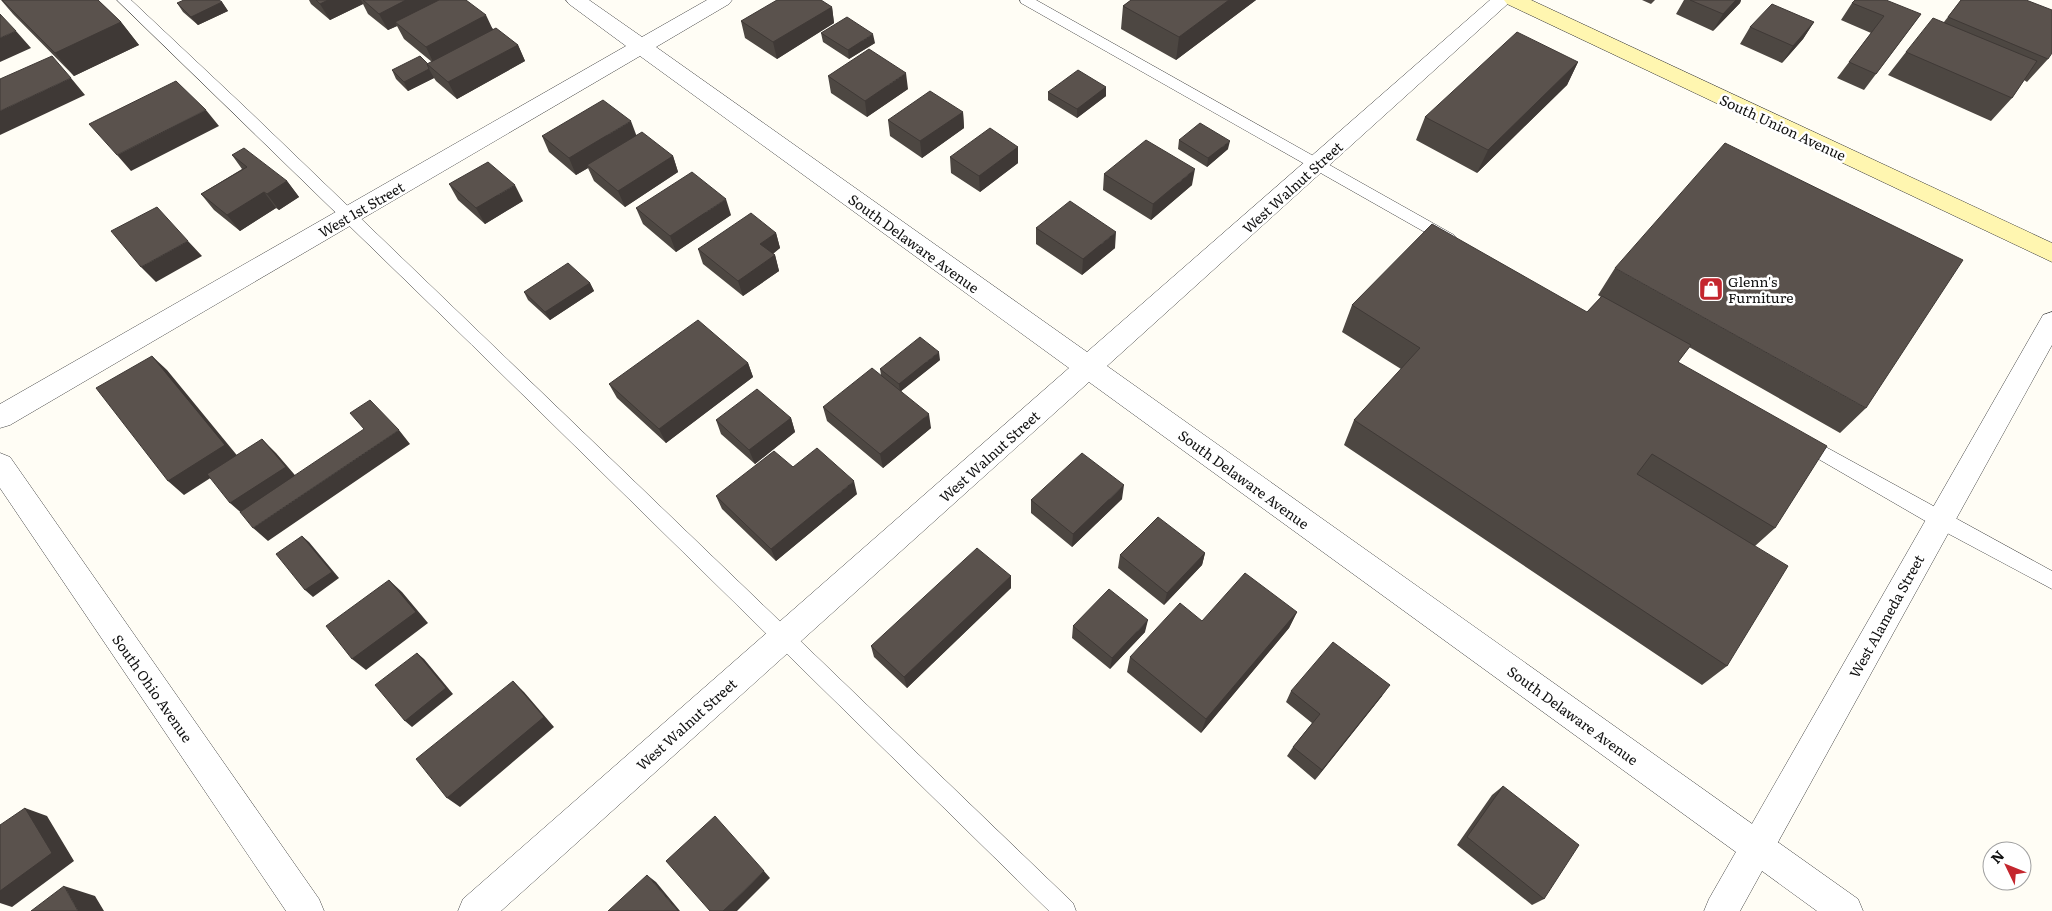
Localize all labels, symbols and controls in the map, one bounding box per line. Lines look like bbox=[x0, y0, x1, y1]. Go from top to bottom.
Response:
street label: South Union Avenue bbox=[1717, 89, 1849, 165]
street label: West Walnut Street bbox=[1237, 136, 1347, 238]
street label: West 1st Street bbox=[314, 176, 408, 242]
street label: South Delaware Avenue bbox=[845, 189, 983, 297]
place label: Glenn's Furniture bbox=[1728, 271, 1794, 307]
shop icon: Glenn's Furniture bbox=[1698, 276, 1724, 302]
street label: West Walnut Street bbox=[934, 405, 1044, 507]
street label: South Delaware Avenue bbox=[1175, 425, 1313, 533]
street label: West Alameda Street bbox=[1844, 551, 1928, 681]
street label: South Ohio Avenue bbox=[108, 630, 198, 746]
street label: South Delaware Avenue bbox=[1504, 661, 1642, 769]
street label: West Walnut Street bbox=[631, 673, 741, 775]
north arrow bbox=[1982, 841, 2032, 891]
text: N bbox=[1985, 845, 2008, 868]

